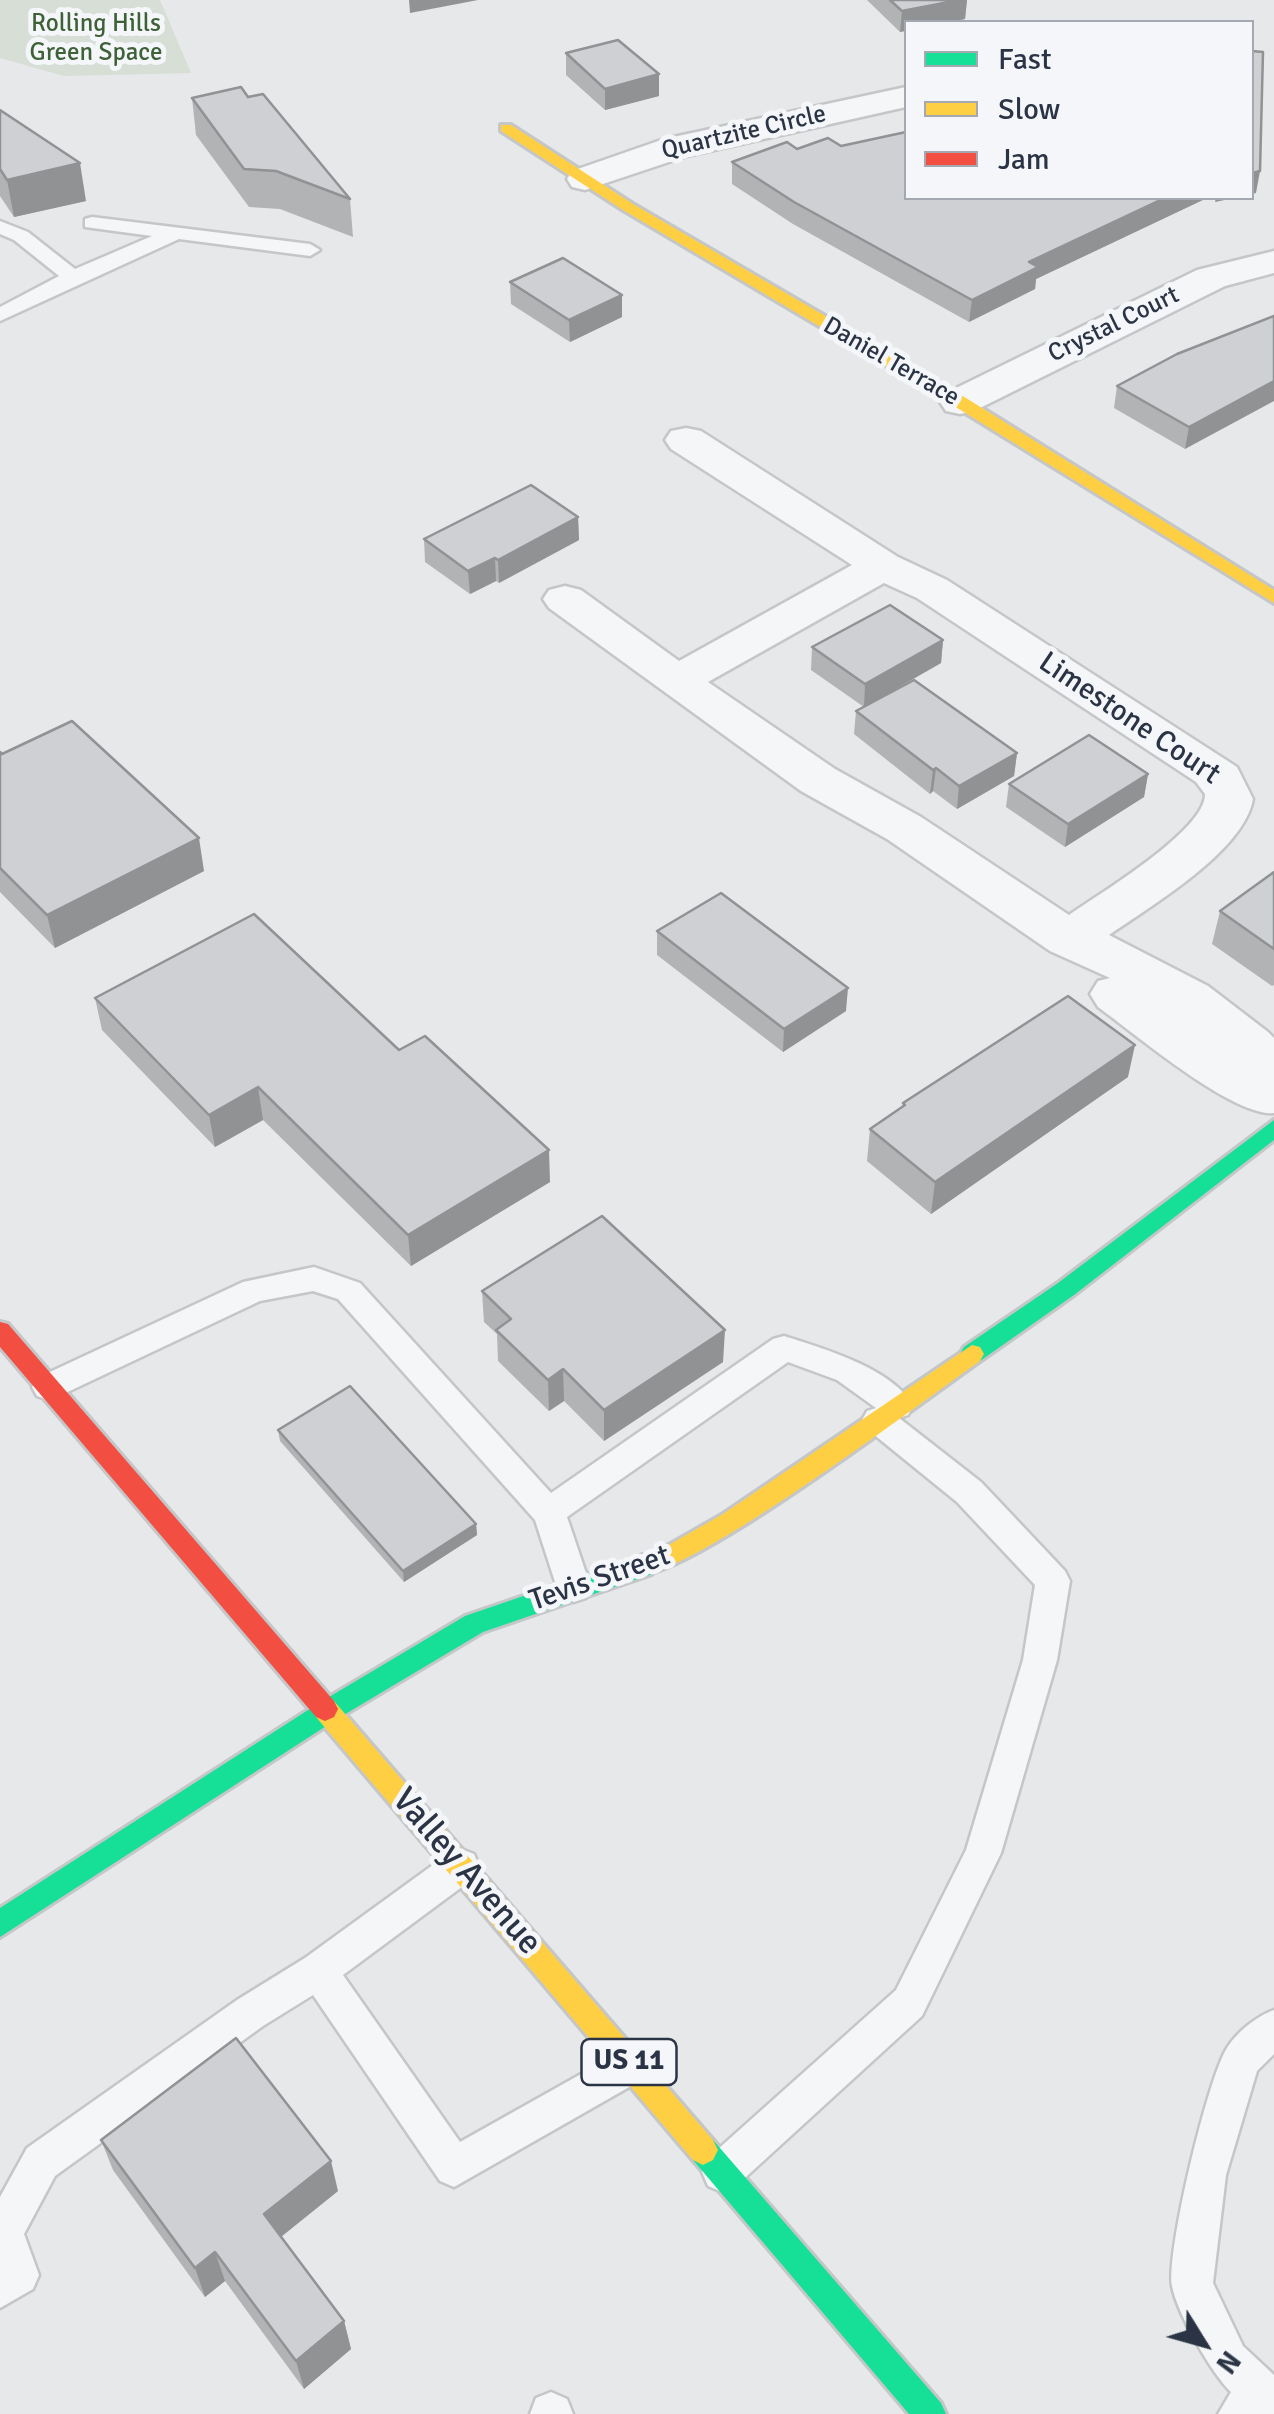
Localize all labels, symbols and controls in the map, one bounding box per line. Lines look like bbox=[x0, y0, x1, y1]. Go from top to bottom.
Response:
park label: Rolling Hills Green Space bbox=[30, 9, 162, 68]
legend bbox=[904, 20, 1254, 200]
text: Fast bbox=[998, 41, 1051, 78]
text: Slow bbox=[998, 91, 1060, 128]
street label: Quartzite Circle bbox=[659, 100, 829, 166]
text: Jam bbox=[998, 141, 1050, 178]
street label: Crystal Court bbox=[1044, 280, 1184, 370]
street label: Daniel Terrace bbox=[818, 311, 964, 413]
street label: Limestone Court bbox=[1031, 645, 1227, 793]
street label: Tevis Street bbox=[525, 1538, 675, 1620]
street label: Valley Avenue bbox=[382, 1780, 550, 1964]
road number: US 11 bbox=[582, 2039, 676, 2085]
north arrow bbox=[1154, 2294, 1254, 2394]
text: N bbox=[1209, 2344, 1247, 2380]

